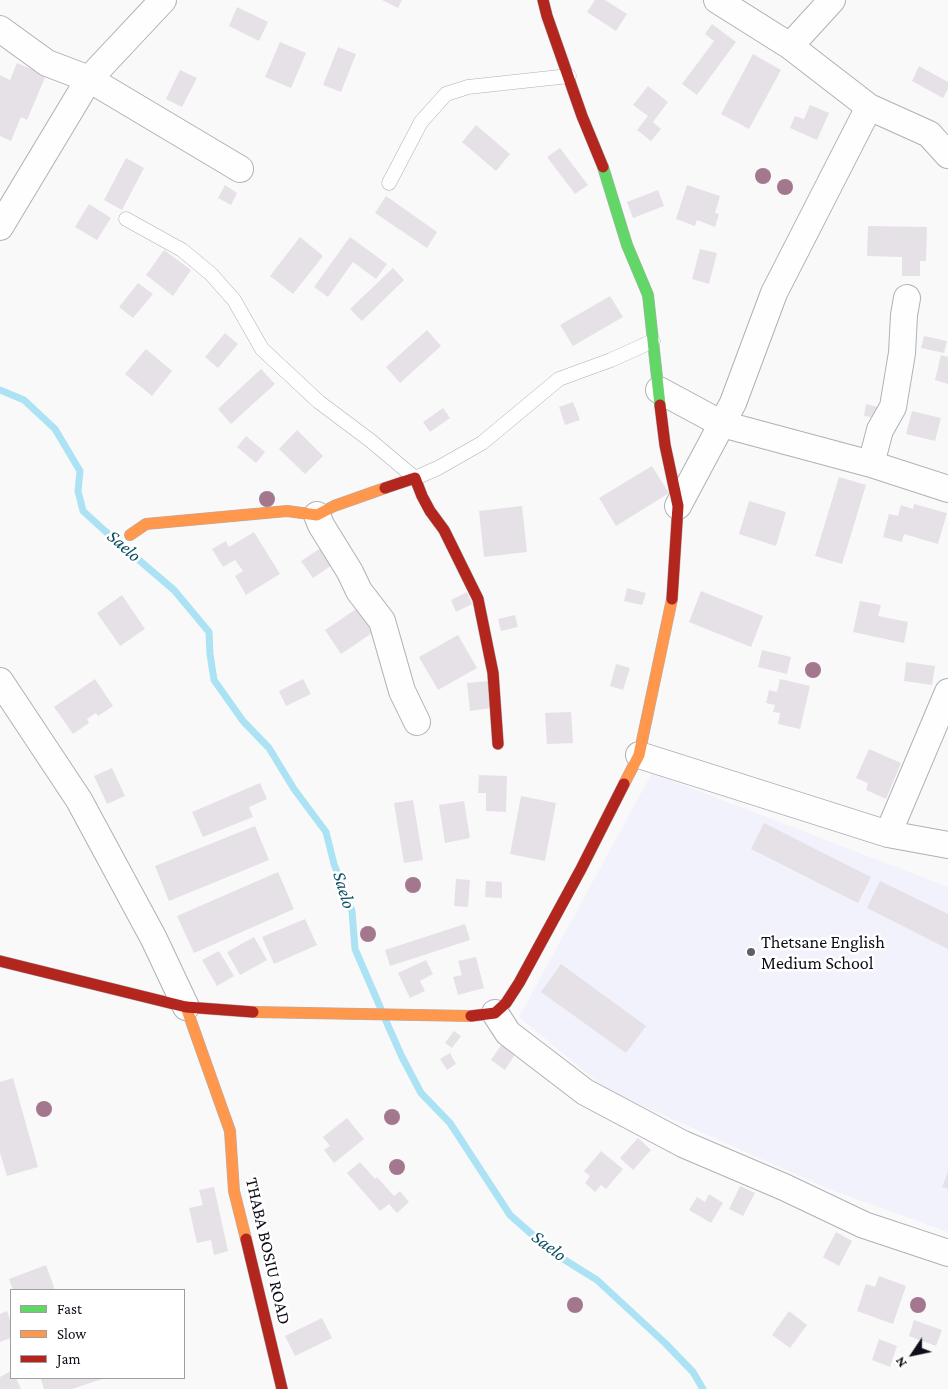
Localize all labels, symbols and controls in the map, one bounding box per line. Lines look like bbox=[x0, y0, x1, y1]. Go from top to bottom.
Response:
water label: Saelo bbox=[102, 525, 146, 567]
water label: Saelo bbox=[328, 869, 360, 911]
place label: Thetsane English Medium School bbox=[761, 931, 885, 974]
marker: Thetsane English Medium School bbox=[745, 946, 757, 958]
street label: THABA BOSIU ROAD bbox=[241, 1175, 295, 1327]
water label: Saelo bbox=[527, 1226, 571, 1266]
legend bbox=[10, 1289, 185, 1379]
text: Fast bbox=[57, 1301, 82, 1317]
text: Slow bbox=[57, 1326, 86, 1342]
north arrow bbox=[888, 1329, 938, 1379]
text: Jam bbox=[57, 1351, 80, 1367]
text: N bbox=[891, 1354, 910, 1371]

